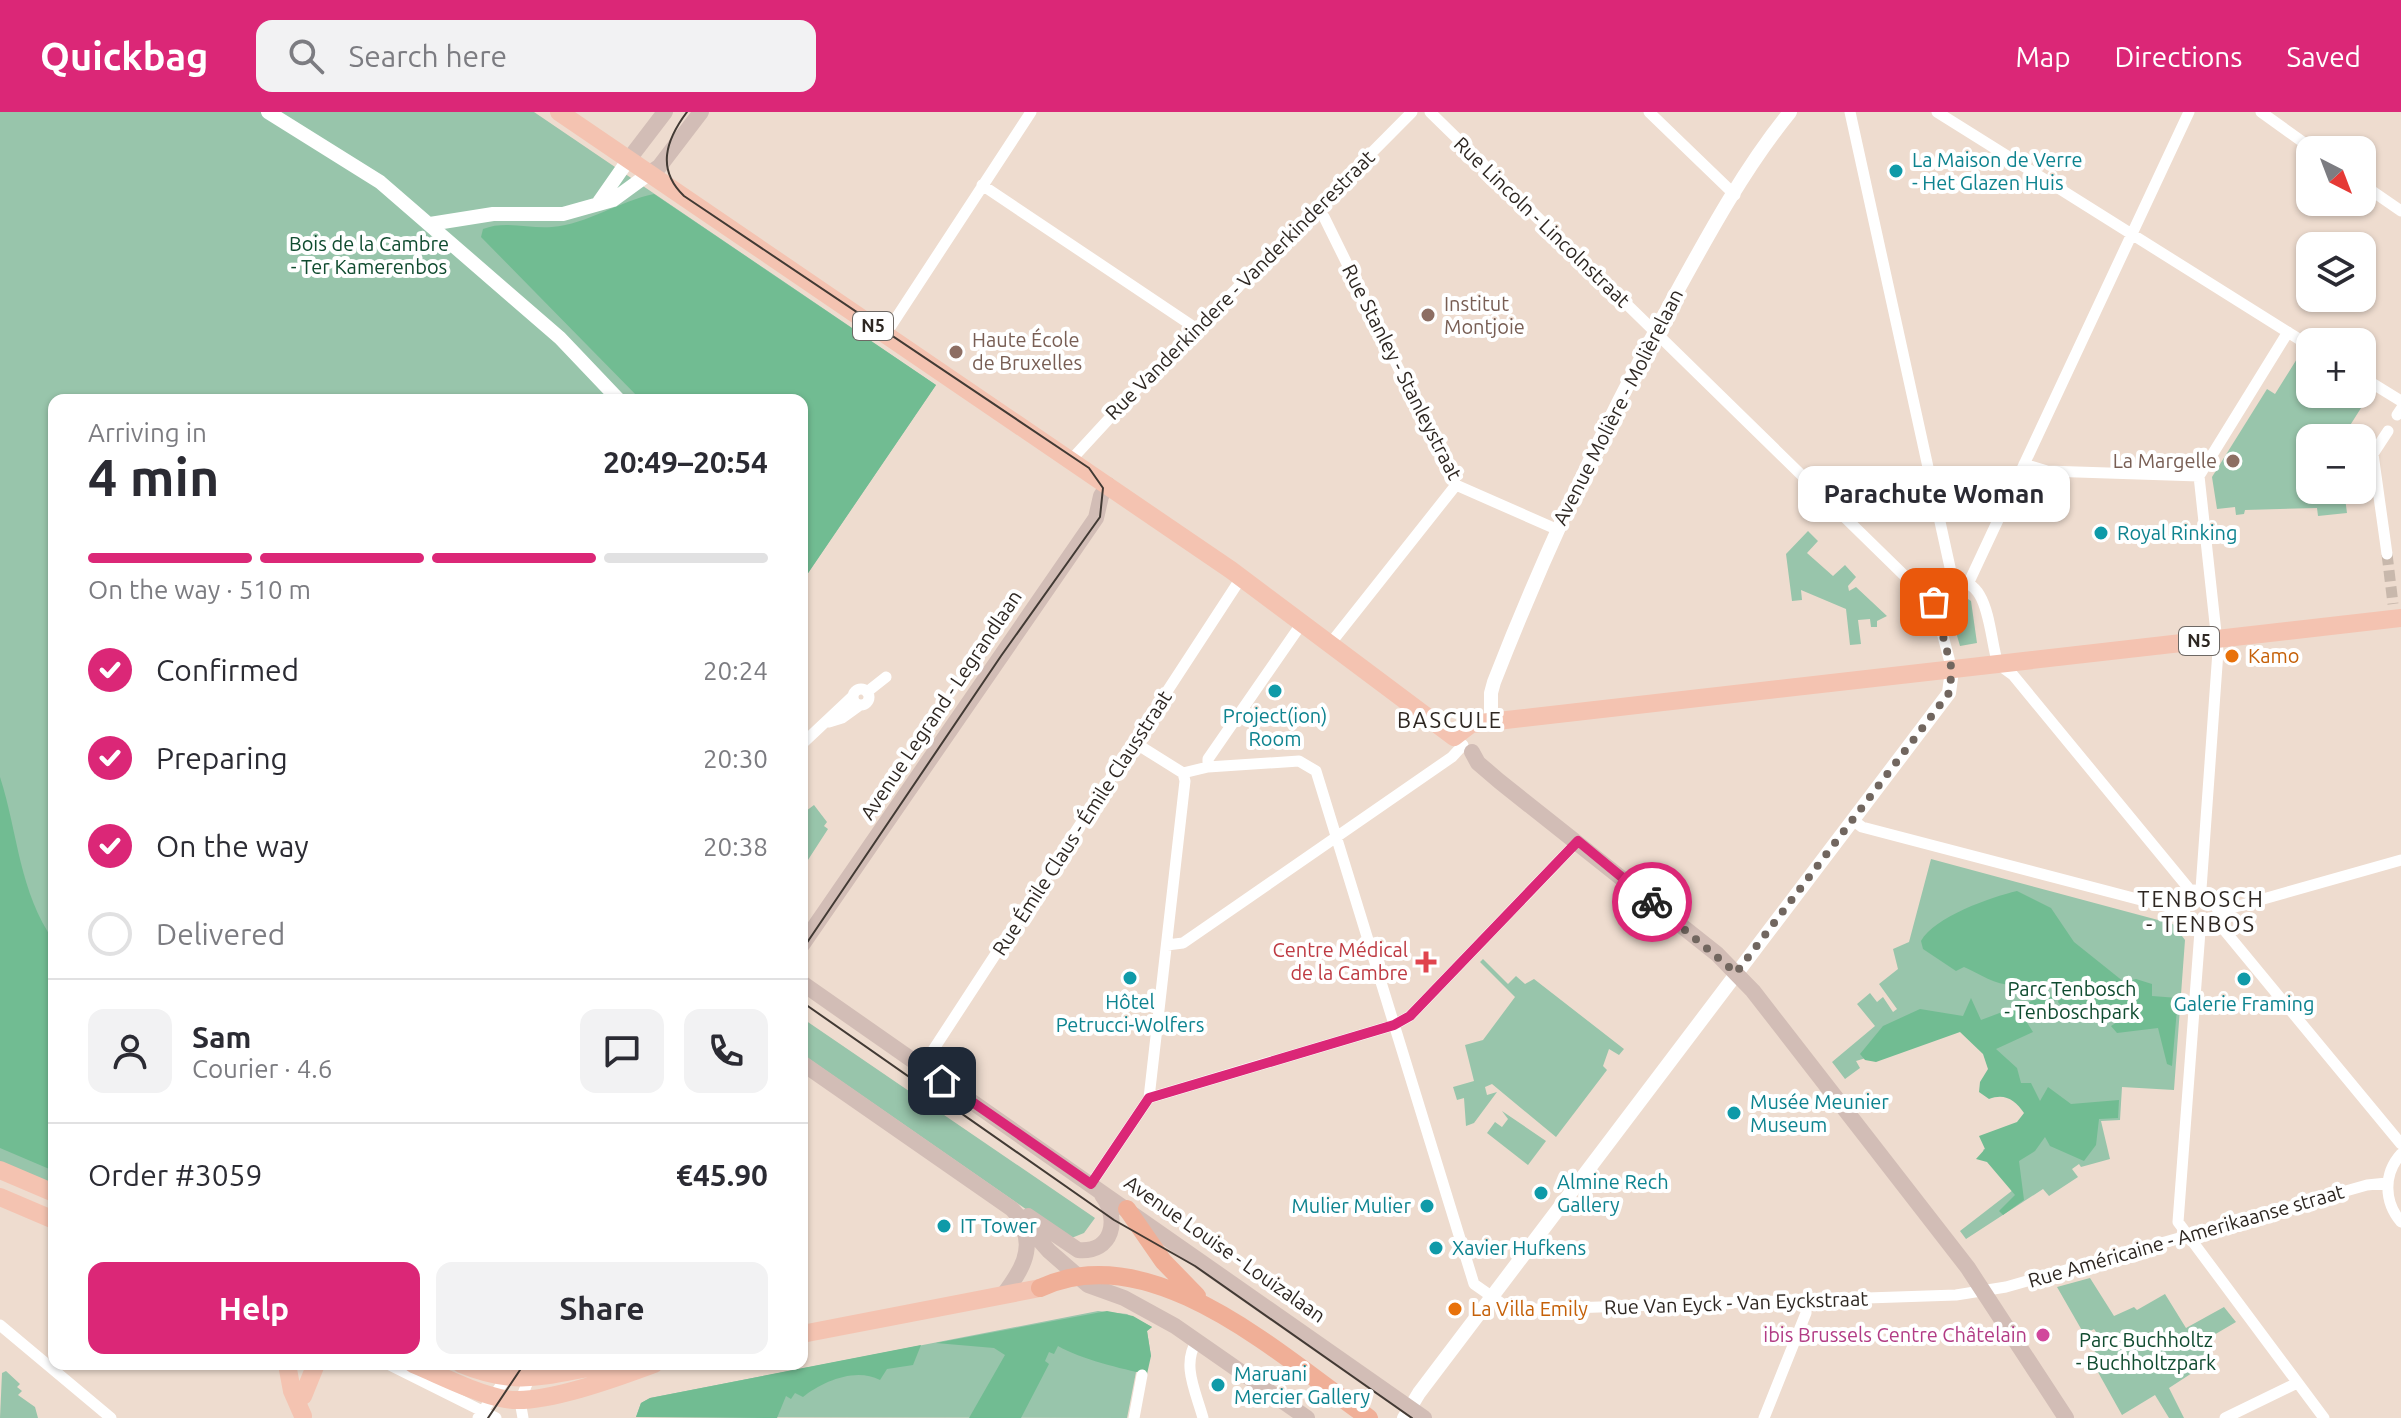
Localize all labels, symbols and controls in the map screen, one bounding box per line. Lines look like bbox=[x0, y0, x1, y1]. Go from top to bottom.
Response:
search box bbox=[256, 20, 816, 92]
icon: search bbox=[284, 34, 328, 78]
text: Quickbag bbox=[40, 35, 208, 77]
text: Search here bbox=[348, 39, 507, 73]
text: Map bbox=[2015, 41, 2071, 72]
text: Directions bbox=[2115, 41, 2242, 72]
text: Saved bbox=[2286, 41, 2361, 72]
street label: Rue Lincoln - Lincolnstraat bbox=[1450, 132, 1635, 312]
north arrow bbox=[2296, 136, 2376, 216]
map controls bbox=[2296, 136, 2376, 504]
street label: Rue Vanderkindere - Vanderkinderestraat bbox=[1100, 145, 1379, 424]
place label: La Maison de Verre - Het Glazen Huis bbox=[1912, 148, 2082, 194]
marker: La Maison de Verre - Het Glazen Huis bbox=[1887, 162, 1905, 180]
park label: Bois de la Cambre - Ter Kamerenbos bbox=[289, 232, 449, 278]
button: layers bbox=[2296, 232, 2376, 312]
street label: Rue Stanley - Stanleystraat bbox=[1338, 260, 1467, 483]
street label: Avenue Molière - Molièrelaan bbox=[1548, 285, 1687, 529]
place label: Institut Montjoie bbox=[1444, 292, 1525, 338]
marker: Institut Montjoie bbox=[1419, 306, 1437, 324]
road number: N5 bbox=[853, 312, 893, 340]
place label: Haute École de Bruxelles bbox=[972, 328, 1082, 374]
button: + bbox=[2296, 328, 2376, 408]
marker: Haute École de Bruxelles bbox=[947, 343, 965, 361]
text: Arriving in bbox=[88, 418, 207, 447]
button: − bbox=[2296, 424, 2376, 504]
text: 20:49–20:54 bbox=[603, 445, 768, 479]
text: 4 min bbox=[88, 448, 219, 506]
place label: La Margelle bbox=[2113, 449, 2217, 472]
marker: La Margelle bbox=[2224, 452, 2242, 470]
callout: Parachute Woman bbox=[1798, 466, 2070, 522]
text: Parachute Woman bbox=[1823, 479, 2045, 508]
place label: Royal Rinking bbox=[2117, 521, 2237, 544]
marker: Royal Rinking bbox=[2092, 524, 2110, 542]
pin bbox=[1900, 568, 1968, 636]
text: On the way · 510 m bbox=[88, 575, 311, 604]
icon: bag bbox=[1912, 580, 1956, 624]
street label: Avenue Legrand - Legrandlaan bbox=[855, 586, 1026, 824]
road number: N5 bbox=[2179, 627, 2219, 655]
place label: Kamo bbox=[2248, 644, 2299, 667]
marker: Kamo bbox=[2223, 647, 2241, 665]
icon: check bbox=[88, 648, 132, 692]
text: Confirmed bbox=[156, 653, 299, 687]
text: 20:24 bbox=[703, 656, 768, 685]
marker: Project(ion) Room bbox=[1266, 682, 1284, 700]
street label: Rue Émile Claus - Émile Clausstraat bbox=[987, 686, 1176, 959]
place label: Project(ion) Room bbox=[1223, 704, 1327, 750]
district label: BASCULE bbox=[1397, 707, 1503, 732]
icon: check bbox=[88, 736, 132, 780]
text: Preparing bbox=[156, 741, 288, 775]
text: 20:30 bbox=[703, 744, 768, 773]
icon: check bbox=[88, 824, 132, 868]
text: On the way bbox=[156, 829, 309, 863]
text: 20:38 bbox=[703, 832, 768, 861]
courier bbox=[1612, 862, 1692, 942]
icon: bike bbox=[1630, 880, 1674, 924]
district label: TENBOSCH - TENBOS bbox=[2137, 886, 2265, 936]
text: Delivered bbox=[156, 917, 285, 951]
place label: Centre Médical de la Cambre bbox=[1273, 938, 1408, 984]
marker: Centre Médical de la Cambre bbox=[1415, 951, 1437, 973]
marker: Hôtel Petrucci-Wolfers bbox=[1121, 969, 1139, 987]
marker: Galerie Framing bbox=[2235, 970, 2253, 988]
park label: Parc Tenbosch - Tenboschpark bbox=[2004, 977, 2140, 1023]
place label: Hôtel Petrucci-Wolfers bbox=[1056, 990, 1204, 1036]
place label: Galerie Framing bbox=[2174, 992, 2314, 1015]
button: person bbox=[88, 1009, 172, 1093]
button: chat bbox=[580, 1009, 664, 1093]
button: phone bbox=[684, 1009, 768, 1093]
text: Sam bbox=[192, 1020, 251, 1054]
pin bbox=[908, 1047, 976, 1115]
text: Courier · 4.6 bbox=[192, 1054, 332, 1083]
icon: home bbox=[920, 1059, 964, 1103]
place label: Musée Meunier Museum bbox=[1750, 1090, 1889, 1136]
marker: Musée Meunier Museum bbox=[1725, 1104, 1743, 1122]
text: Order #3059 bbox=[88, 1158, 262, 1192]
text: €45.90 bbox=[676, 1158, 768, 1192]
street label: Avenue Louise - Louizalaan bbox=[1121, 1170, 1330, 1327]
place label: Almine Rech Gallery bbox=[1557, 1170, 1669, 1216]
street label: Rue Américaine - Amerikaanse straat bbox=[2025, 1179, 2347, 1292]
marker: Almine Rech Gallery bbox=[1532, 1184, 1550, 1202]
place label: Mulier Mulier bbox=[1291, 1194, 1411, 1217]
marker: Mulier Mulier bbox=[1418, 1197, 1436, 1215]
place label: IT Tower bbox=[960, 1214, 1037, 1237]
marker: IT Tower bbox=[935, 1217, 953, 1235]
place label: Xavier Hufkens bbox=[1452, 1236, 1586, 1259]
marker: Xavier Hufkens bbox=[1427, 1239, 1445, 1257]
button: Help bbox=[88, 1262, 420, 1354]
button: Share bbox=[436, 1262, 768, 1354]
street label: Rue Van Eyck - Van Eyckstraat bbox=[1604, 1286, 1869, 1319]
place label: La Villa Emily bbox=[1471, 1297, 1588, 1320]
marker: La Villa Emily bbox=[1446, 1300, 1464, 1318]
place label: ibis Brussels Centre Châtelain bbox=[1763, 1323, 2027, 1346]
marker: ibis Brussels Centre Châtelain bbox=[2034, 1326, 2052, 1344]
park label: Parc Buchholtz - Buchholtzpark bbox=[2076, 1328, 2216, 1374]
place label: Maruani Mercier Gallery bbox=[1234, 1362, 1370, 1408]
marker: Maruani Mercier Gallery bbox=[1209, 1376, 1227, 1394]

